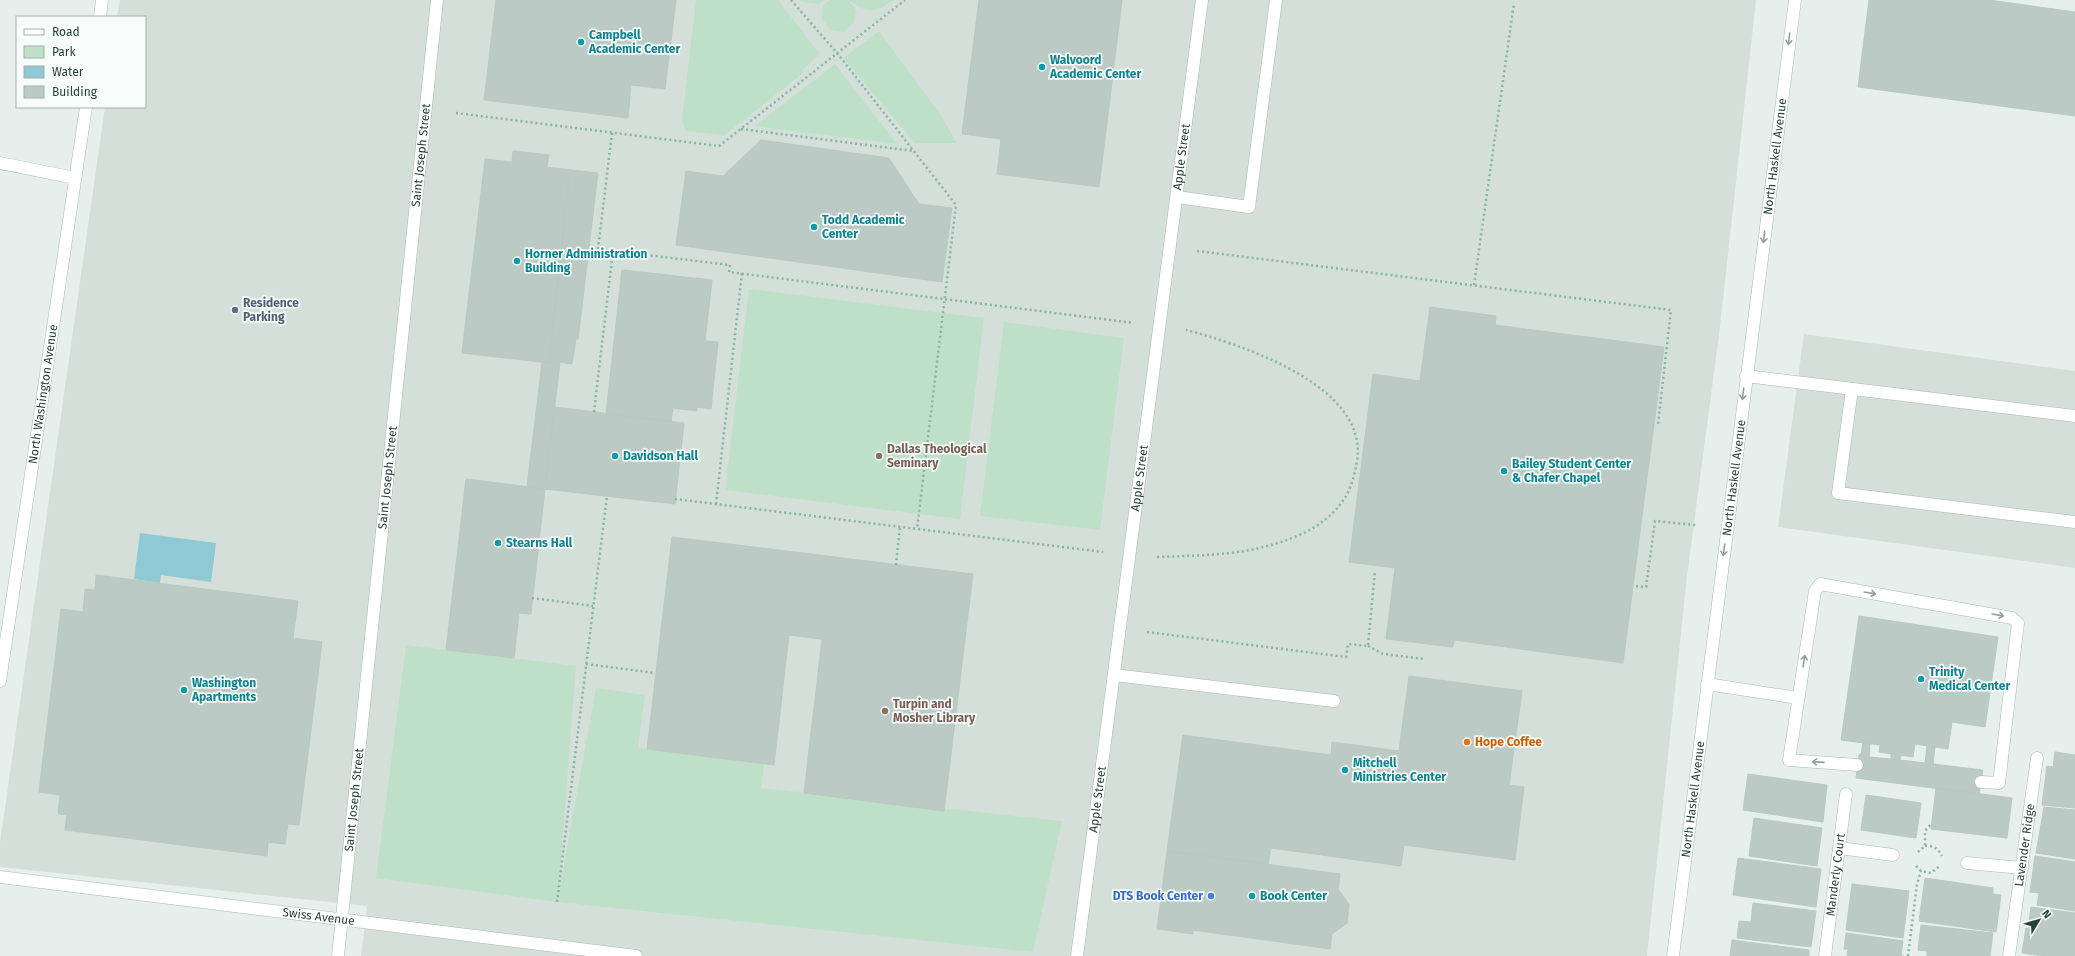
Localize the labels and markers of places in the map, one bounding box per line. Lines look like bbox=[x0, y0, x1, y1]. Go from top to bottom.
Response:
place label: Campbell Academic Center bbox=[588, 28, 680, 56]
marker: Campbell Academic Center bbox=[576, 37, 586, 47]
place label: Walvoord Academic Center bbox=[1049, 53, 1141, 81]
marker: Walvoord Academic Center bbox=[1037, 62, 1047, 72]
place label: Todd Academic Center bbox=[822, 213, 905, 241]
marker: Todd Academic Center bbox=[809, 222, 819, 232]
place label: Horner Administration Building bbox=[525, 247, 648, 275]
marker: Horner Administration Building bbox=[512, 256, 522, 266]
place label: Residence Parking bbox=[243, 296, 299, 324]
marker: Residence Parking bbox=[230, 305, 240, 315]
place label: Dallas Theological Seminary bbox=[887, 442, 987, 470]
place label: Davidson Hall bbox=[623, 449, 698, 463]
marker: Davidson Hall bbox=[610, 451, 620, 461]
marker: Dallas Theological Seminary bbox=[874, 451, 884, 461]
place label: Bailey Student Center & Chafer Chapel bbox=[1512, 457, 1631, 485]
marker: Bailey Student Center & Chafer Chapel bbox=[1499, 466, 1509, 476]
place label: Stearns Hall bbox=[506, 536, 573, 550]
marker: Stearns Hall bbox=[493, 538, 503, 548]
place label: Trinity Medical Center bbox=[1929, 665, 2010, 693]
marker: Trinity Medical Center bbox=[1916, 674, 1926, 684]
place label: Washington Apartments bbox=[191, 676, 256, 704]
marker: Washington Apartments bbox=[179, 685, 189, 695]
place label: Turpin and Mosher Library bbox=[893, 697, 976, 725]
marker: Turpin and Mosher Library bbox=[880, 706, 890, 716]
place label: Hope Coffee bbox=[1475, 735, 1542, 749]
marker: Hope Coffee bbox=[1462, 737, 1472, 747]
place label: Mitchell Ministries Center bbox=[1353, 756, 1446, 784]
marker: Mitchell Ministries Center bbox=[1340, 765, 1350, 775]
place label: DTS Book Center bbox=[1113, 889, 1203, 903]
place label: Book Center bbox=[1260, 889, 1327, 903]
marker: DTS Book Center bbox=[1206, 891, 1216, 901]
marker: Book Center bbox=[1247, 891, 1257, 901]

